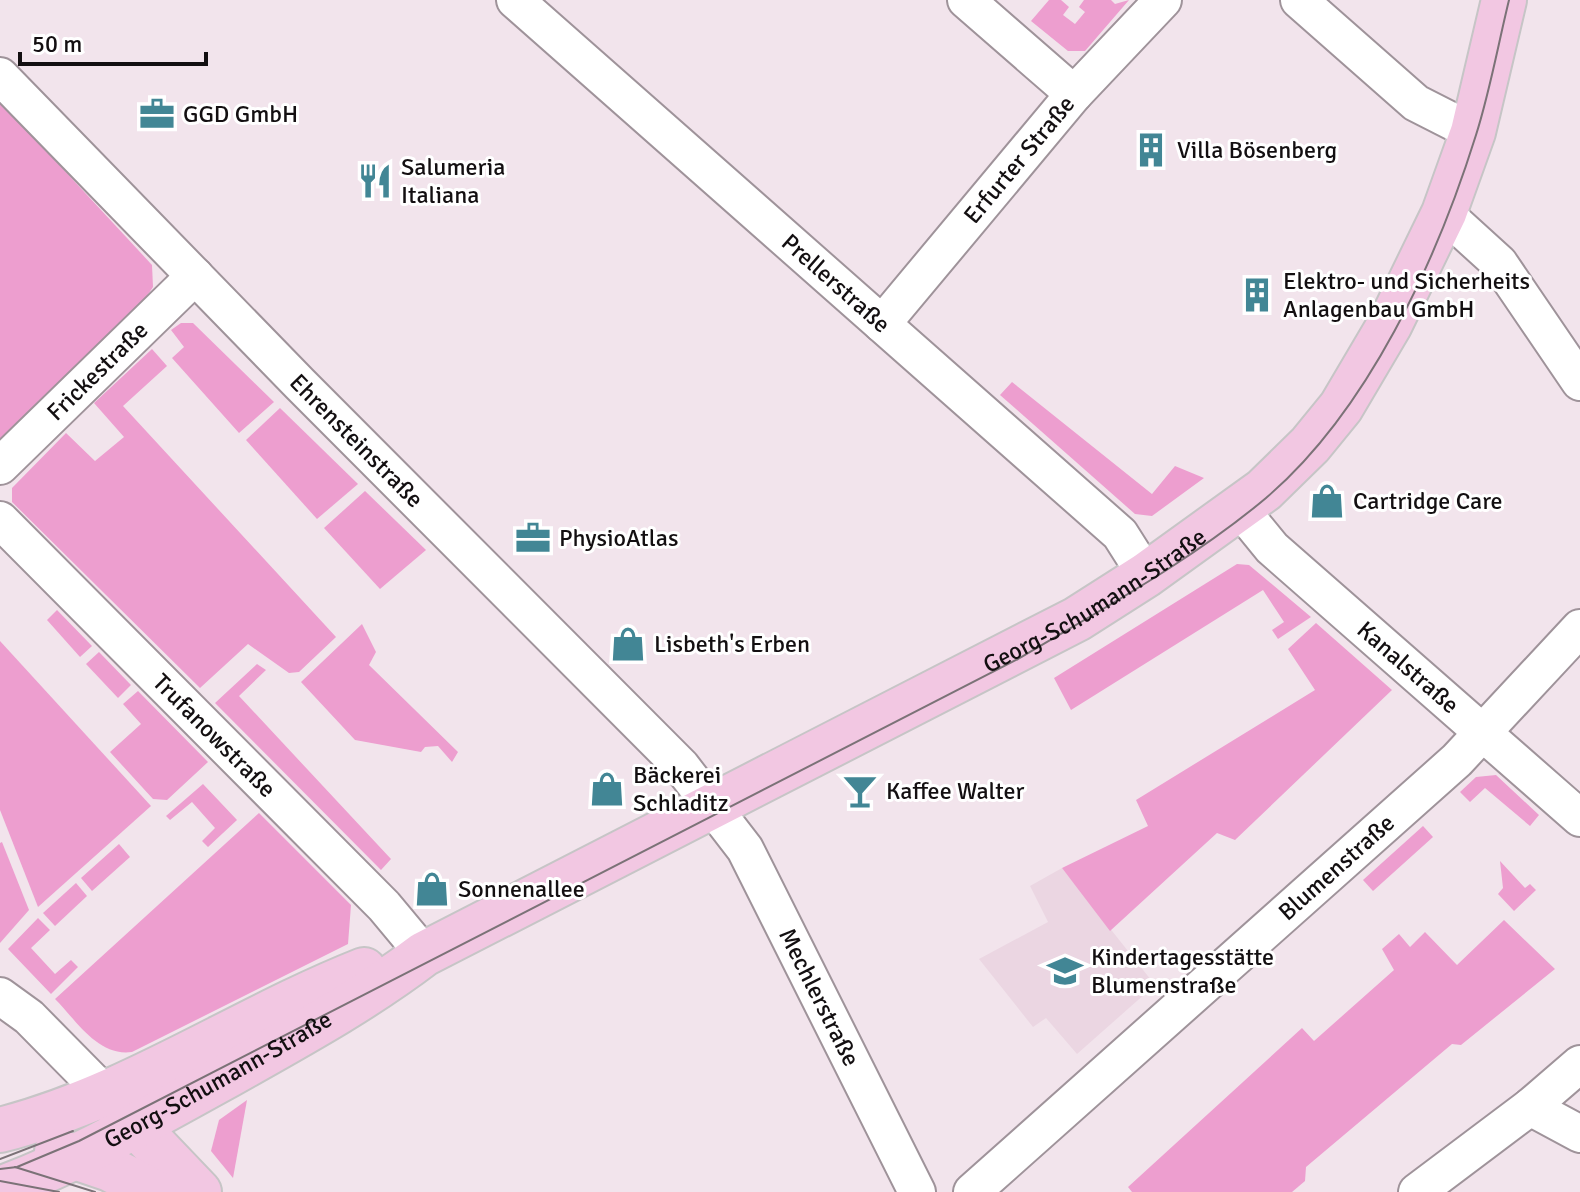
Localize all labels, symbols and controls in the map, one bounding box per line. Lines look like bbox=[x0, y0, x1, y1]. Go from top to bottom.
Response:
scale bar bbox=[20, 16, 206, 66]
text: 50 m bbox=[32, 29, 82, 59]
street label: Erfurter Straße bbox=[957, 90, 1081, 230]
office icon: GGD GmbH bbox=[138, 95, 176, 133]
place label: GGD GmbH bbox=[183, 99, 298, 129]
building icon: Villa Bösenberg bbox=[1132, 131, 1170, 169]
place label: Villa Bösenberg bbox=[1177, 135, 1337, 165]
place label: Salumeria Italiana bbox=[401, 152, 505, 210]
restaurant icon: Salumeria Italiana bbox=[356, 162, 394, 200]
street label: Prellerstraße bbox=[775, 227, 896, 339]
place label: Elektro- und Sicherheits Anlagenbau GmbH bbox=[1283, 266, 1530, 324]
building icon: Elektro- und Sicherheits Anlagenbau GmbH bbox=[1238, 276, 1276, 314]
street label: Frickestraße bbox=[41, 315, 154, 427]
street label: Ehrensteinstraße bbox=[283, 367, 430, 514]
shop icon: Cartridge Care bbox=[1308, 482, 1346, 520]
place label: Cartridge Care bbox=[1353, 486, 1503, 516]
office icon: PhysioAtlas bbox=[514, 519, 552, 557]
street label: Georg-Schumann-Straße bbox=[978, 522, 1212, 680]
place label: PhysioAtlas bbox=[559, 523, 678, 553]
street label: Kanalstraße bbox=[1351, 615, 1465, 720]
shop icon: Lisbeth's Erben bbox=[609, 625, 647, 663]
place label: Lisbeth's Erben bbox=[654, 629, 810, 659]
street label: Trufanowstraße bbox=[147, 667, 282, 804]
place label: Bäckerei Schladitz bbox=[633, 760, 728, 818]
shop icon: Bäckerei Schladitz bbox=[588, 770, 626, 808]
bar icon: Kaffee Walter bbox=[841, 772, 879, 810]
place label: Kaffee Walter bbox=[886, 776, 1024, 806]
street label: Blumenstraße bbox=[1272, 808, 1401, 927]
shop icon: Sonnenallee bbox=[413, 870, 451, 908]
place label: Sonnenallee bbox=[458, 874, 585, 904]
street label: Mechlerstraße bbox=[772, 923, 866, 1071]
place label: Kindertagesstätte Blumenstraße bbox=[1091, 942, 1274, 1000]
school or university icon: Kindertagesstätte Blumenstraße bbox=[1046, 952, 1084, 990]
street label: Georg-Schumann-Straße bbox=[99, 1004, 337, 1155]

